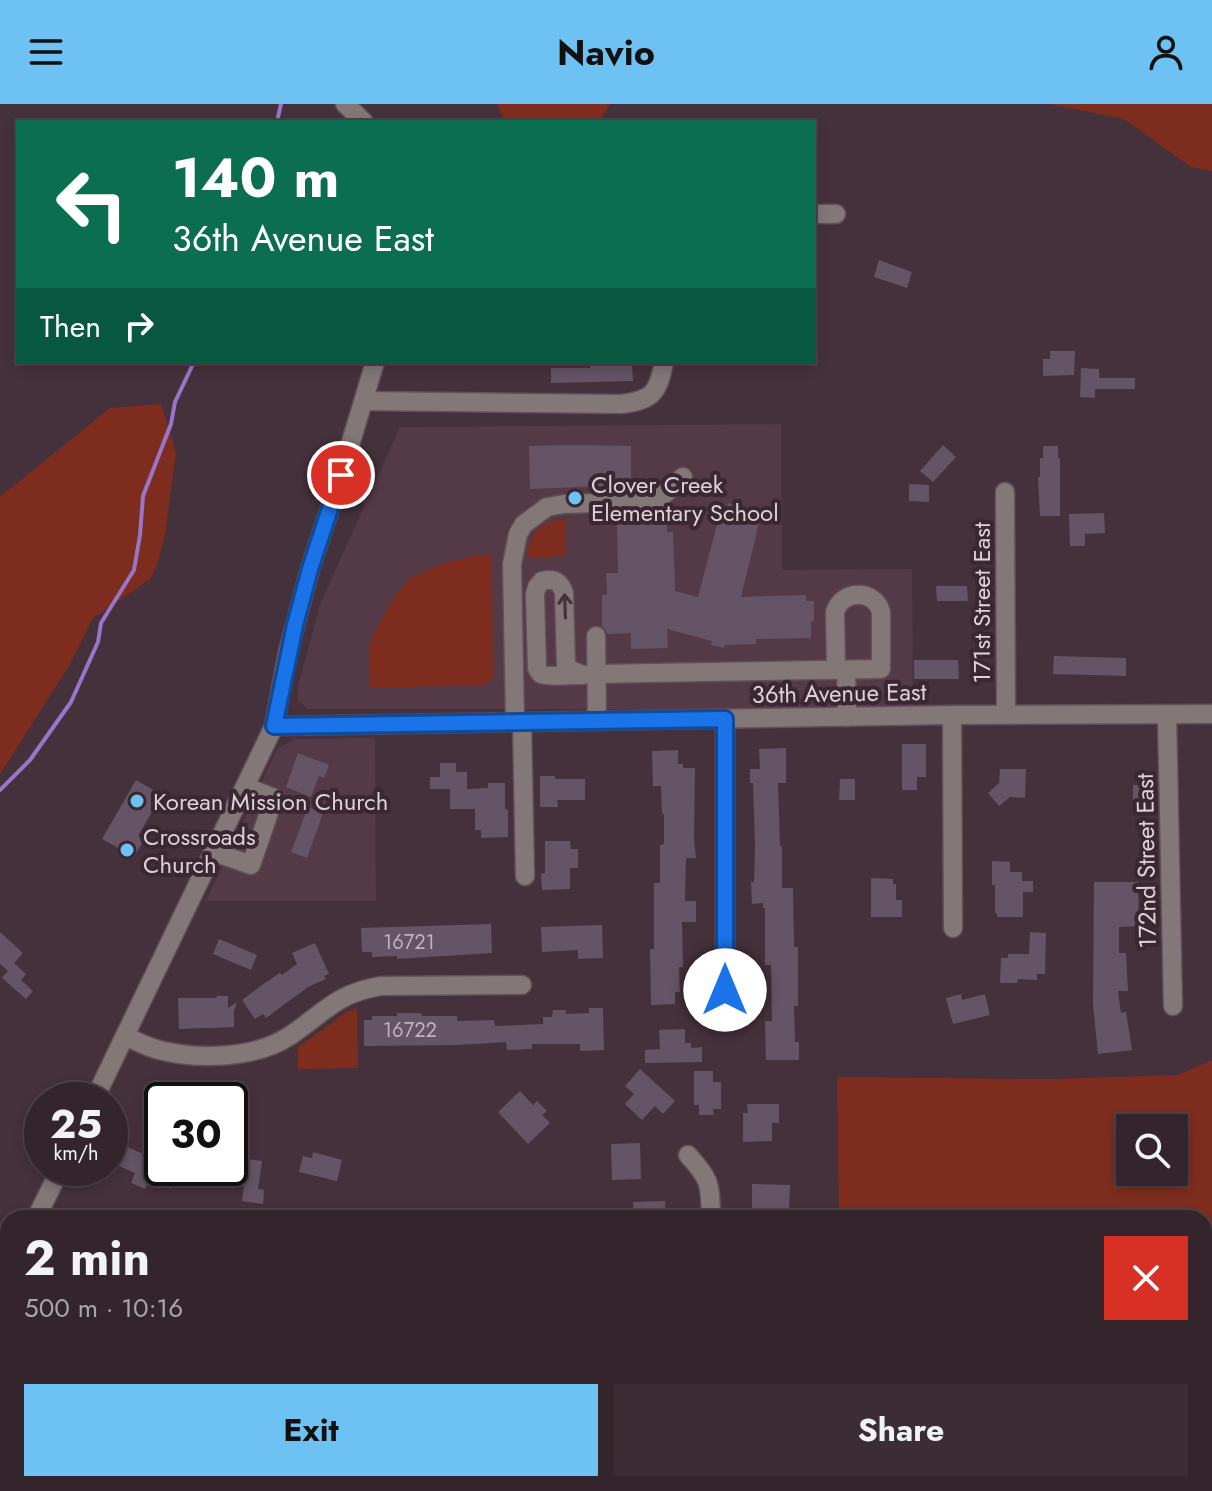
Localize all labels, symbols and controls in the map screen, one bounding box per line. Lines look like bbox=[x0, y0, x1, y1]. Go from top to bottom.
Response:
text: Navio bbox=[557, 26, 655, 78]
icon: menu bbox=[24, 30, 68, 74]
icon: person bbox=[1144, 30, 1188, 74]
text: 140 m bbox=[172, 137, 339, 218]
icon: left bbox=[40, 152, 144, 256]
text: 36th Avenue East bbox=[172, 212, 434, 264]
icon: right bbox=[117, 304, 161, 348]
text: Then bbox=[40, 305, 101, 348]
pin bbox=[307, 441, 375, 509]
icon: arrive bbox=[319, 453, 363, 497]
place label: Clover Creek Elementary School bbox=[591, 467, 779, 530]
marker: Clover Creek Elementary School bbox=[566, 489, 584, 507]
street label: 171st Street East bbox=[964, 522, 999, 684]
one-way arrow bbox=[557, 593, 572, 620]
street label: 36th Avenue East bbox=[751, 674, 927, 712]
street label: 172nd Street East bbox=[1127, 773, 1165, 949]
place label: Korean Mission Church bbox=[153, 784, 388, 819]
marker: Korean Mission Church bbox=[128, 792, 146, 810]
place label: Crossroads Church bbox=[143, 819, 256, 882]
marker: Crossroads Church bbox=[118, 841, 136, 859]
house number: 16721 bbox=[383, 928, 435, 957]
position arrow bbox=[683, 948, 767, 1032]
house number: 16722 bbox=[383, 1016, 437, 1045]
speed limit sign: 30 bbox=[144, 1082, 248, 1186]
text: 25 bbox=[50, 1095, 102, 1153]
map controls bbox=[1116, 1114, 1188, 1186]
button: search bbox=[1116, 1114, 1188, 1186]
text: km/h bbox=[53, 1139, 99, 1168]
text: 2 min bbox=[24, 1224, 150, 1293]
button: close bbox=[1104, 1236, 1188, 1320]
text: 500 m · 10:16 bbox=[24, 1289, 183, 1327]
button: Exit bbox=[24, 1384, 598, 1476]
button: Share bbox=[614, 1384, 1188, 1476]

